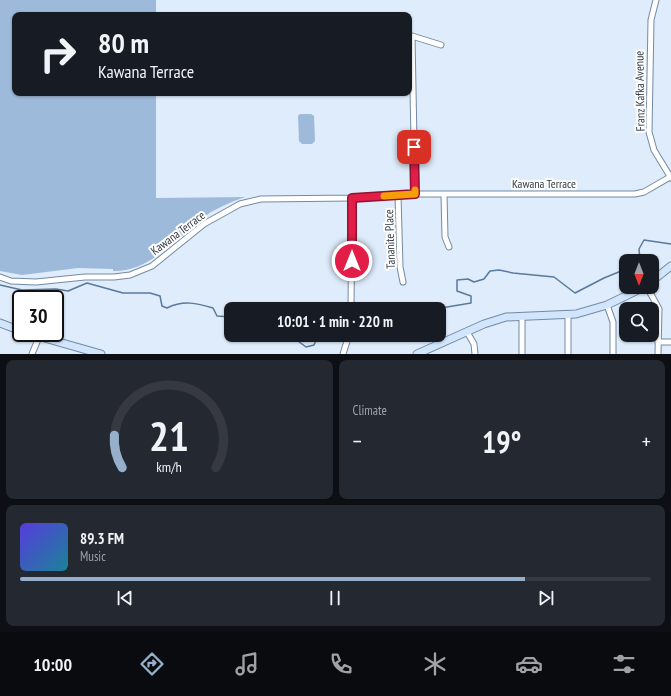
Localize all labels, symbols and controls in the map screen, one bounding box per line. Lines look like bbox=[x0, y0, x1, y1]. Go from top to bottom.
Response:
text: 80 m bbox=[98, 24, 149, 61]
icon: right bbox=[32, 28, 84, 80]
street label: Franz Kafka Avenue bbox=[631, 51, 648, 131]
text: Kawana Terrace bbox=[98, 60, 194, 83]
pin bbox=[397, 130, 431, 164]
icon: arrive bbox=[403, 136, 425, 158]
street label: Kawana Terrace bbox=[512, 176, 576, 191]
street label: Kawana Terrace bbox=[148, 207, 208, 258]
street label: Tananite Place bbox=[381, 209, 398, 269]
position arrow bbox=[331, 240, 373, 282]
north arrow bbox=[619, 254, 659, 294]
map controls bbox=[619, 254, 659, 342]
speed limit sign: 30 bbox=[12, 290, 64, 342]
button: search bbox=[619, 302, 659, 342]
text: 10:01 · 1 min · 220 m bbox=[277, 312, 393, 331]
text: Climate bbox=[353, 402, 387, 419]
text: 21 bbox=[149, 408, 189, 461]
text: 19° bbox=[482, 422, 522, 461]
text: − bbox=[353, 427, 362, 455]
text: + bbox=[642, 427, 651, 455]
text: km/h bbox=[157, 456, 182, 475]
text: 89.3 FM bbox=[80, 529, 124, 548]
text: Music bbox=[80, 548, 106, 565]
icon: previous bbox=[114, 587, 136, 609]
icon: pause bbox=[324, 587, 346, 609]
icon: next bbox=[535, 587, 557, 609]
icon: directions bbox=[138, 650, 166, 678]
icon: music bbox=[233, 650, 261, 678]
icon: phone bbox=[327, 650, 355, 678]
icon: climate bbox=[421, 650, 449, 678]
icon: car bbox=[515, 650, 543, 678]
icon: filters bbox=[610, 650, 638, 678]
text: 10:00 bbox=[33, 653, 72, 676]

